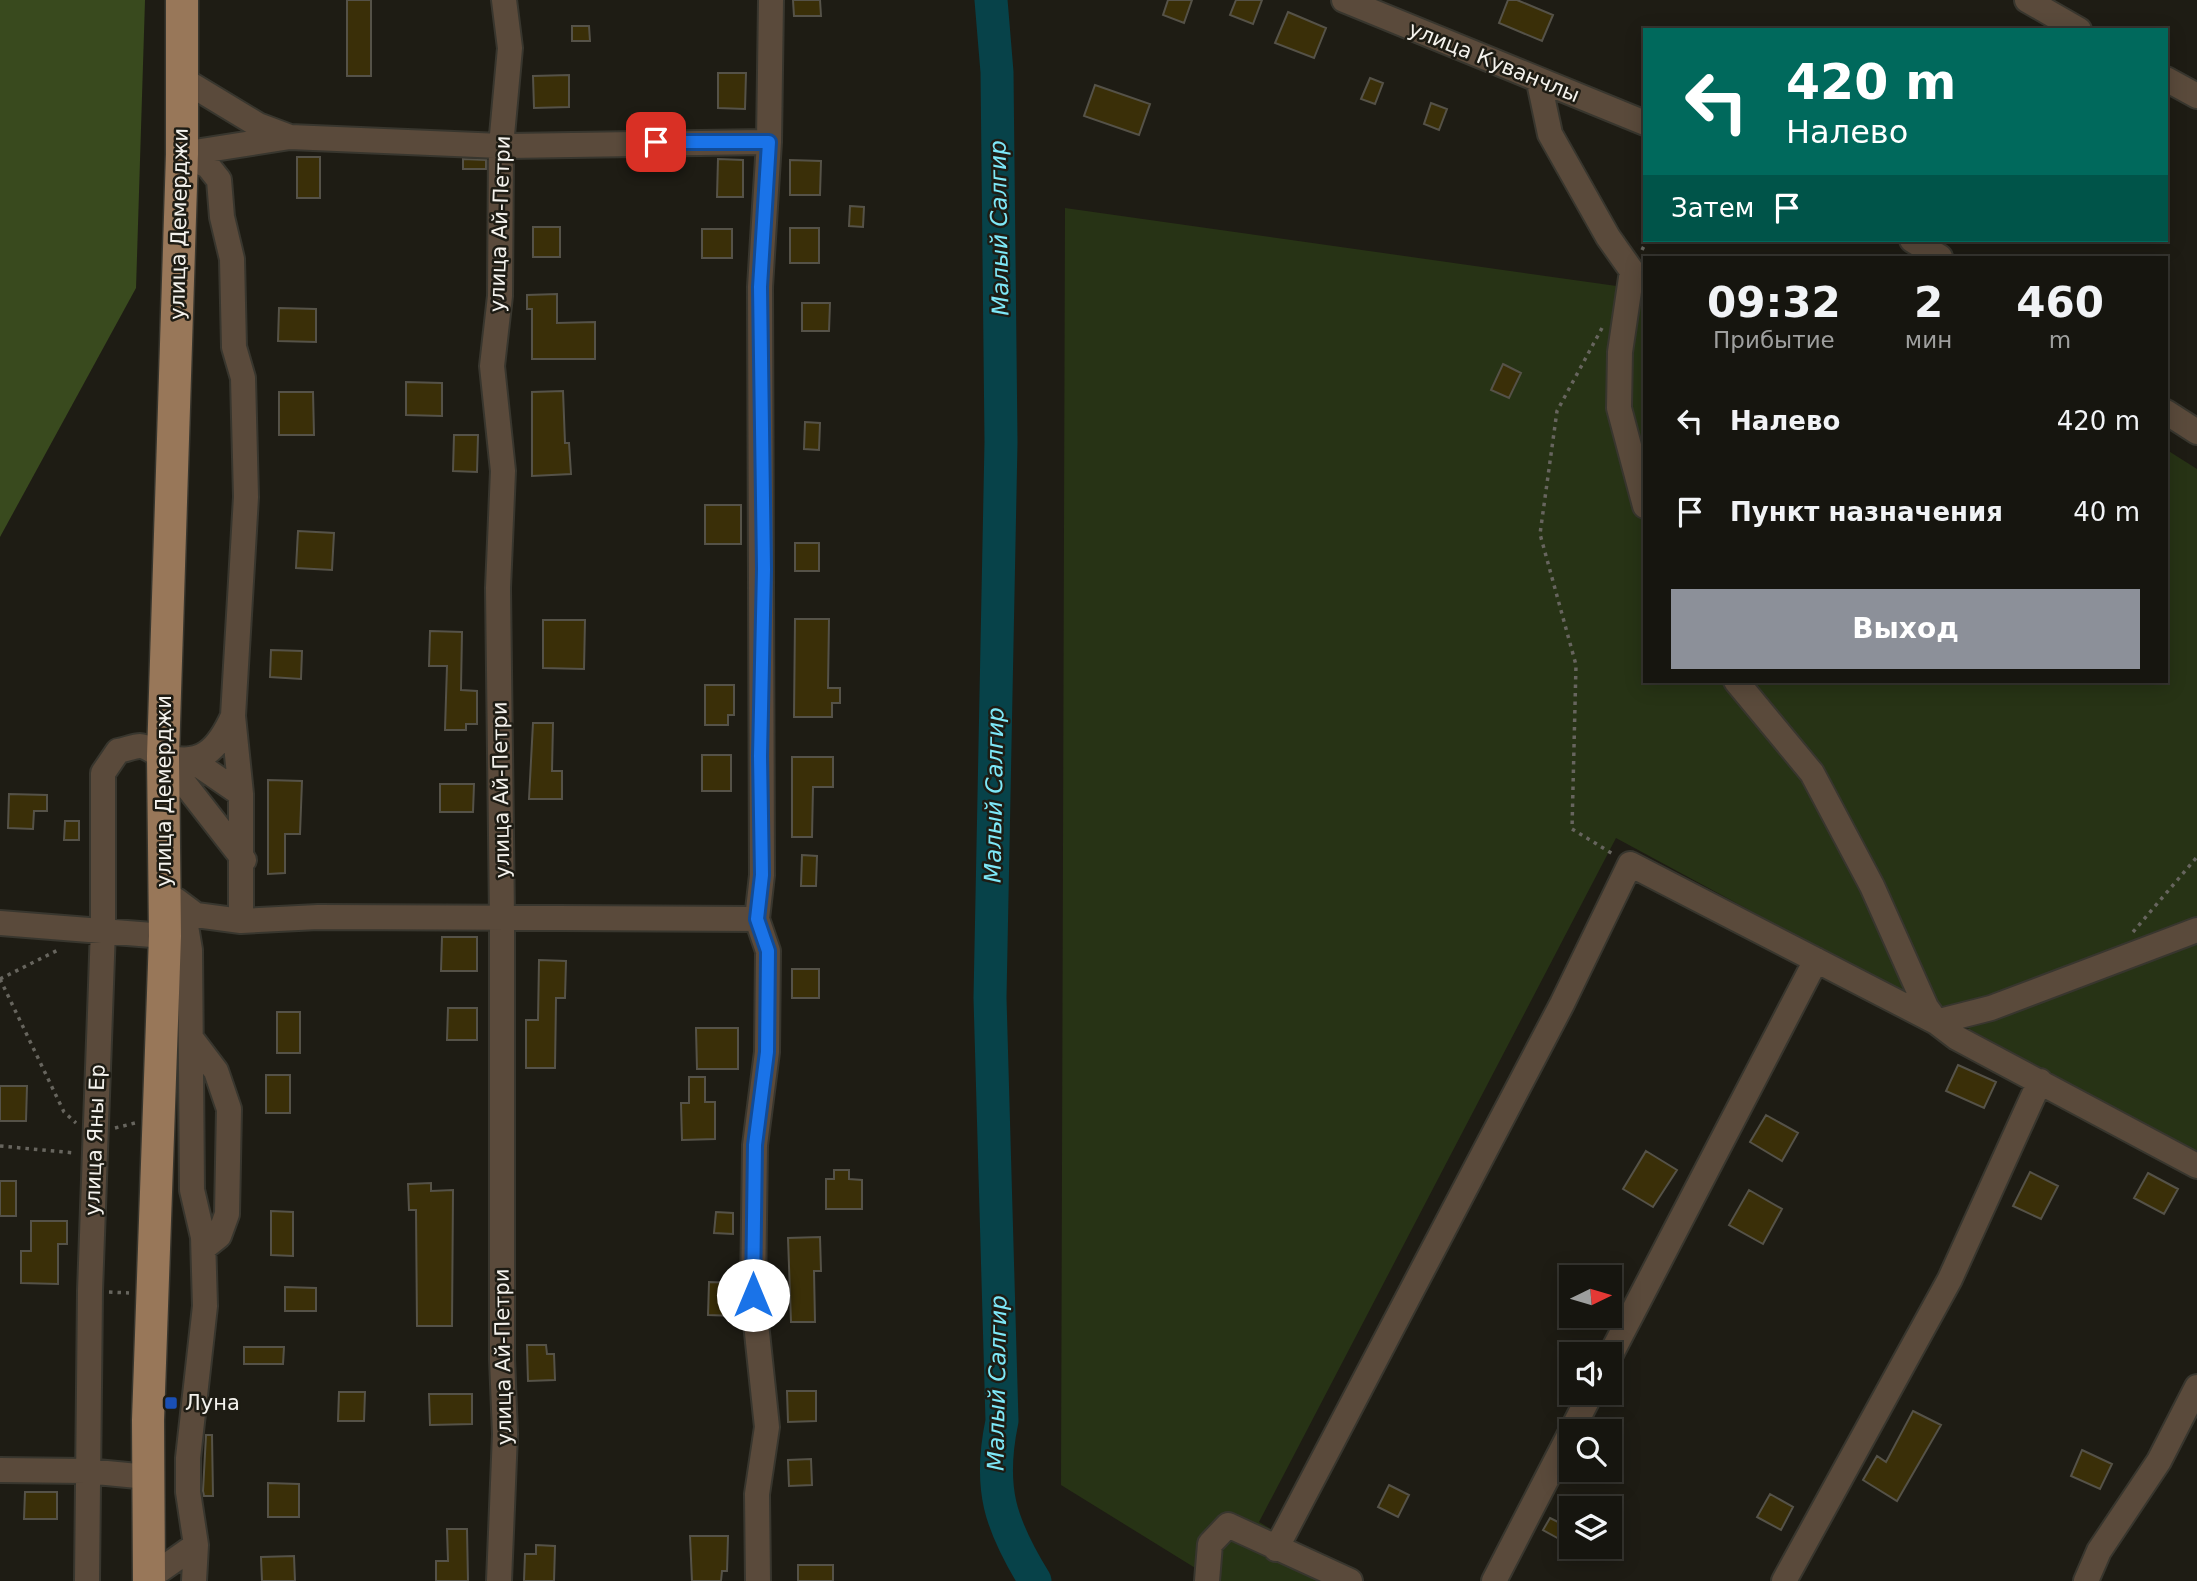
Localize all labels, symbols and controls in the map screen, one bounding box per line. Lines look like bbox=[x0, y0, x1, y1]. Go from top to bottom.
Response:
street label: улица Куванчлы bbox=[1405, 17, 1583, 107]
text: 420 m bbox=[1786, 54, 1956, 111]
icon: left bbox=[1671, 56, 1762, 147]
pin bbox=[626, 112, 686, 172]
text: Налево bbox=[1786, 113, 1908, 151]
icon: arrive bbox=[637, 123, 675, 161]
street label: улица Демерджи bbox=[165, 128, 193, 320]
street label: улица Ай-Петри bbox=[485, 135, 515, 313]
water label: Малый Салгир bbox=[984, 140, 1014, 316]
icon: arrive bbox=[1768, 189, 1806, 227]
text: Затем bbox=[1671, 193, 1754, 223]
text: 09:32 bbox=[1707, 278, 1841, 327]
text: 2 bbox=[1914, 278, 1943, 327]
text: 460 bbox=[2016, 278, 2104, 327]
text: Прибытие bbox=[1713, 327, 1835, 353]
text: мин bbox=[1905, 327, 1952, 353]
text: m bbox=[2049, 327, 2071, 353]
icon: left bbox=[1671, 402, 1709, 440]
text: Налево bbox=[1730, 406, 1840, 436]
text: 420 m bbox=[2057, 406, 2140, 436]
icon: arrive bbox=[1671, 493, 1709, 531]
text: Пункт назначения bbox=[1730, 497, 2003, 527]
text: 40 m bbox=[2073, 497, 2140, 527]
button: Выход bbox=[1671, 589, 2140, 669]
street label: улица Демерджи bbox=[152, 695, 176, 887]
street label: улица Ай-Петри bbox=[487, 701, 515, 879]
water label: Малый Салгир bbox=[979, 707, 1009, 883]
street label: улица Яны Ер bbox=[80, 1064, 110, 1216]
position arrow bbox=[716, 1258, 790, 1332]
north arrow bbox=[1559, 1265, 1622, 1328]
map controls bbox=[1559, 1265, 1622, 1559]
street label: улица Ай-Петри bbox=[489, 1268, 517, 1446]
water label: Малый Салгир bbox=[982, 1295, 1012, 1471]
button: sound bbox=[1559, 1342, 1622, 1405]
place label: Луна bbox=[185, 1391, 240, 1415]
marker: Луна bbox=[163, 1395, 179, 1411]
button: search bbox=[1559, 1419, 1622, 1482]
button: layers bbox=[1559, 1496, 1622, 1559]

